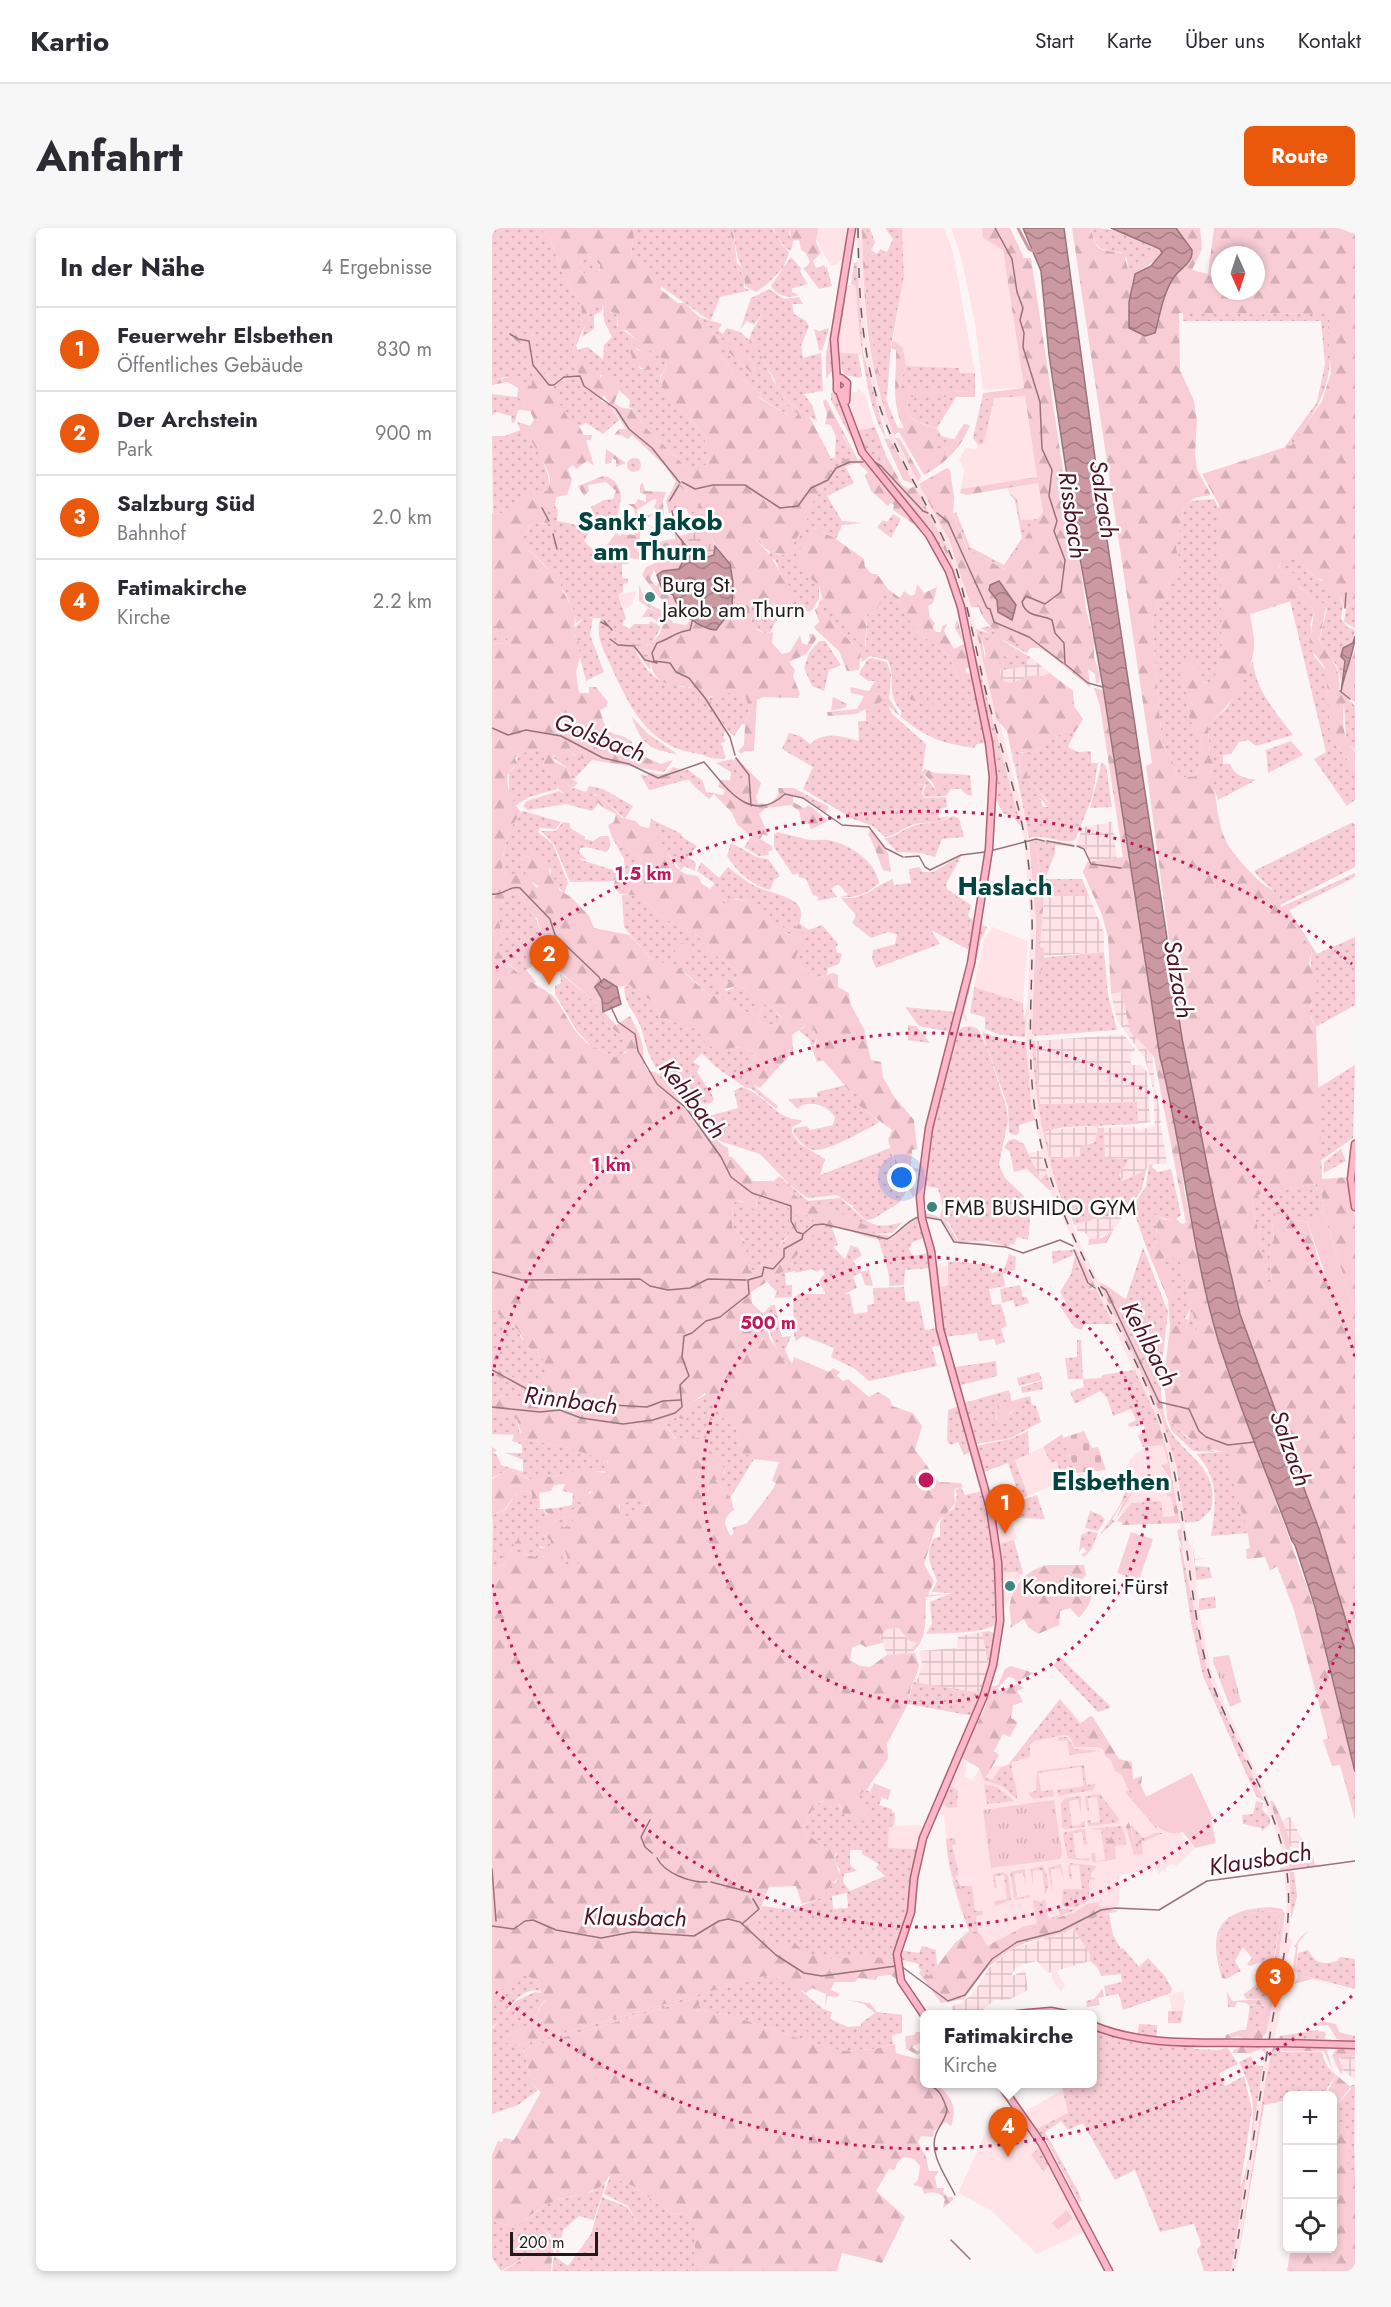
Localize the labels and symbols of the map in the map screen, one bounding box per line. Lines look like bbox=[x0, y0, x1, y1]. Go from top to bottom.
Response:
north arrow bbox=[1211, 246, 1265, 300]
water label: Salzach bbox=[1081, 457, 1127, 541]
water label: Rissbach bbox=[1050, 469, 1096, 561]
district label: Sankt Jakob am Thurn bbox=[578, 502, 722, 570]
place label: Burg St. Jakob am Thurn bbox=[659, 568, 805, 625]
marker: Burg St. Jakob am Thurn bbox=[643, 590, 657, 604]
water label: Golsbach bbox=[549, 704, 651, 770]
text: 1.5 km bbox=[614, 861, 672, 887]
district label: Haslach bbox=[958, 867, 1052, 905]
pin: 2 bbox=[530, 936, 568, 985]
water label: Salzach bbox=[1155, 937, 1203, 1021]
water label: Kehlbach bbox=[651, 1052, 735, 1146]
text: 1 km bbox=[591, 1152, 631, 1178]
your location bbox=[887, 1163, 916, 1192]
place label: FMB BUSHIDO GYM bbox=[944, 1191, 1136, 1223]
marker: FMB BUSHIDO GYM bbox=[925, 1200, 939, 1214]
water label: Kehlbach bbox=[1113, 1295, 1187, 1393]
text: 500 m bbox=[740, 1310, 796, 1336]
water label: Rinnbach bbox=[523, 1377, 619, 1423]
water label: Salzach bbox=[1261, 1405, 1321, 1491]
district label: Elsbethen bbox=[1052, 1462, 1170, 1500]
centre of rings bbox=[916, 1470, 936, 1490]
pin: 1 bbox=[986, 1484, 1024, 1534]
place label: Konditorei Fürst bbox=[1022, 1570, 1169, 1602]
marker: Konditorei Fürst bbox=[1003, 1579, 1017, 1593]
water label: Klausbach bbox=[1206, 1834, 1314, 1884]
water label: Klausbach bbox=[583, 1899, 687, 1935]
pin: 3 bbox=[1256, 1958, 1294, 2008]
pin: 4 bbox=[988, 2108, 1028, 2157]
scale bar bbox=[510, 2229, 598, 2256]

